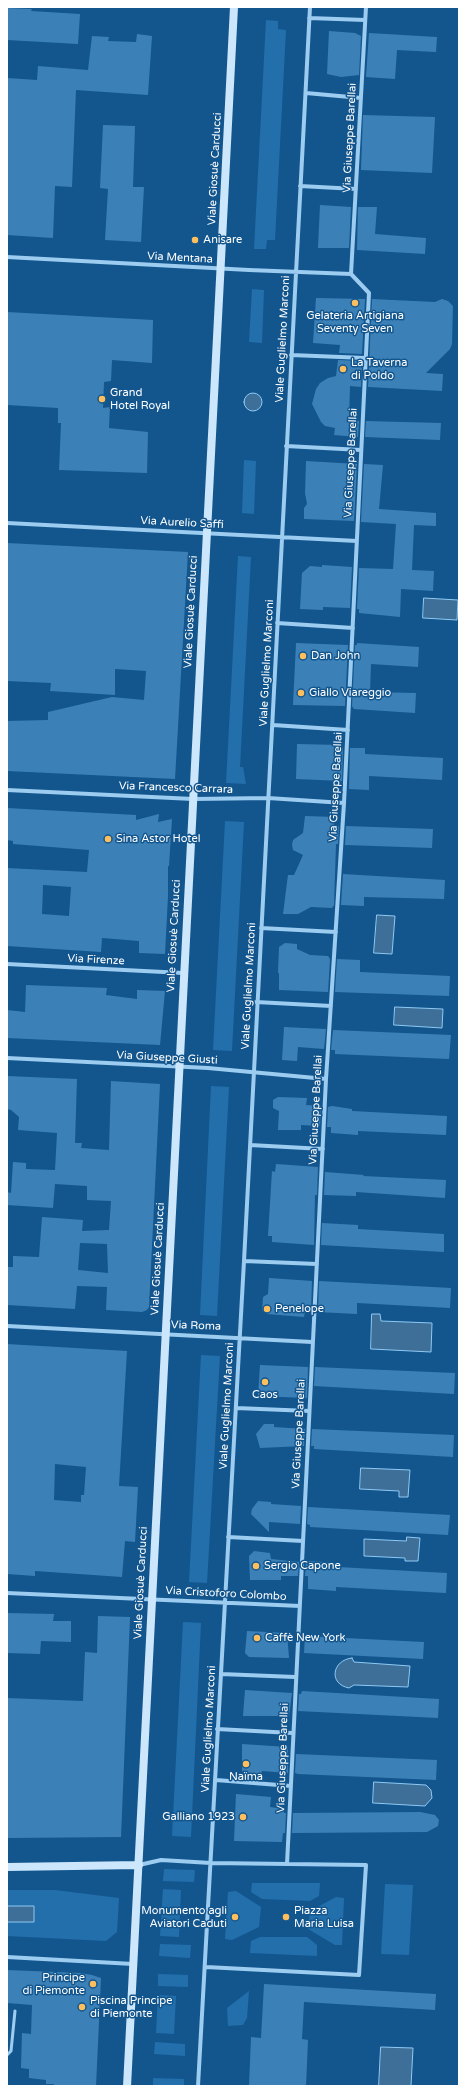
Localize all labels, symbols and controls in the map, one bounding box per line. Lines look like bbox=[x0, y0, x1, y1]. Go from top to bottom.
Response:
street label: Via Giuseppe Barellai bbox=[341, 83, 359, 193]
street label: Viale Giosuè Carducci bbox=[205, 112, 225, 226]
place label: Anisare bbox=[203, 233, 242, 247]
marker: Anisare bbox=[190, 235, 200, 245]
street label: Via Mentana bbox=[147, 250, 213, 266]
street label: Viale Guglielmo Marconi bbox=[273, 275, 293, 403]
marker: Gelateria Artigiana Seventy Seven bbox=[350, 298, 360, 308]
place label: Gelateria Artigiana Seventy Seven bbox=[306, 309, 404, 335]
place label: La Taverna di Poldo bbox=[351, 356, 407, 382]
marker: La Taverna di Poldo bbox=[338, 364, 348, 374]
place label: Grand Hotel Royal bbox=[110, 386, 170, 412]
marker: Grand Hotel Royal bbox=[97, 394, 107, 404]
street label: Via Giuseppe Barellai bbox=[342, 408, 360, 518]
street label: Via Aurelio Saffi bbox=[140, 514, 224, 532]
street label: Viale Giosuè Carducci bbox=[181, 555, 201, 669]
street label: Viale Guglielmo Marconi bbox=[257, 599, 277, 727]
place label: Dan John bbox=[311, 649, 360, 663]
marker: Dan John bbox=[298, 651, 308, 661]
place label: Giallo Viareggio bbox=[309, 686, 391, 700]
marker: Giallo Viareggio bbox=[296, 688, 306, 698]
street label: Via Giuseppe Barellai bbox=[327, 732, 345, 842]
street label: Via Francesco Carrara bbox=[119, 779, 233, 797]
place label: Sina Astor Hotel bbox=[116, 832, 200, 846]
marker: Sina Astor Hotel bbox=[103, 834, 113, 844]
street label: Viale Giosuè Carducci bbox=[164, 879, 184, 993]
street label: Viale Guglielmo Marconi bbox=[239, 922, 259, 1050]
street label: Via Firenze bbox=[67, 952, 125, 968]
street label: Via Giuseppe Giusti bbox=[116, 1049, 218, 1067]
street label: Via Giuseppe Barellai bbox=[307, 1055, 325, 1165]
street label: Viale Giosuè Carducci bbox=[148, 1202, 168, 1316]
place label: Penelope bbox=[275, 1302, 324, 1316]
marker: Penelope bbox=[262, 1304, 272, 1314]
street label: Via Roma bbox=[171, 1319, 221, 1333]
street label: Viale Guglielmo Marconi bbox=[217, 1342, 237, 1470]
marker: Caos bbox=[260, 1377, 270, 1387]
street label: Via Giuseppe Barellai bbox=[290, 1379, 308, 1489]
place label: Caos bbox=[252, 1388, 278, 1402]
street label: Viale Giosuè Carducci bbox=[131, 1526, 151, 1640]
place label: Sergio Capone bbox=[264, 1559, 341, 1573]
marker: Sergio Capone bbox=[251, 1561, 261, 1571]
street label: Via Cristoforo Colombo bbox=[165, 1584, 287, 1604]
place label: Caffè New York bbox=[265, 1631, 345, 1645]
marker: Caffè New York bbox=[252, 1633, 262, 1643]
street label: Viale Guglielmo Marconi bbox=[199, 1665, 219, 1793]
street label: Via Giuseppe Barellai bbox=[274, 1703, 292, 1813]
marker: Naïma bbox=[241, 1759, 251, 1769]
place label: Naïma bbox=[229, 1770, 263, 1784]
place label: Galliano 1923 bbox=[162, 1810, 235, 1824]
marker: Galliano 1923 bbox=[238, 1812, 248, 1822]
place label: Monumento agli Aviatori Caduti bbox=[141, 1904, 227, 1930]
place label: Piazza Maria Luisa bbox=[294, 1904, 354, 1930]
marker: Monumento agli Aviatori Caduti bbox=[230, 1912, 240, 1922]
marker: Piazza Maria Luisa bbox=[281, 1912, 291, 1922]
place label: Principe di Piemonte bbox=[22, 1971, 85, 1997]
marker: Principe di Piemonte bbox=[88, 1979, 98, 1989]
place label: Piscina Principe di Piemonte bbox=[90, 1994, 172, 2020]
marker: Piscina Principe di Piemonte bbox=[77, 2002, 87, 2012]

